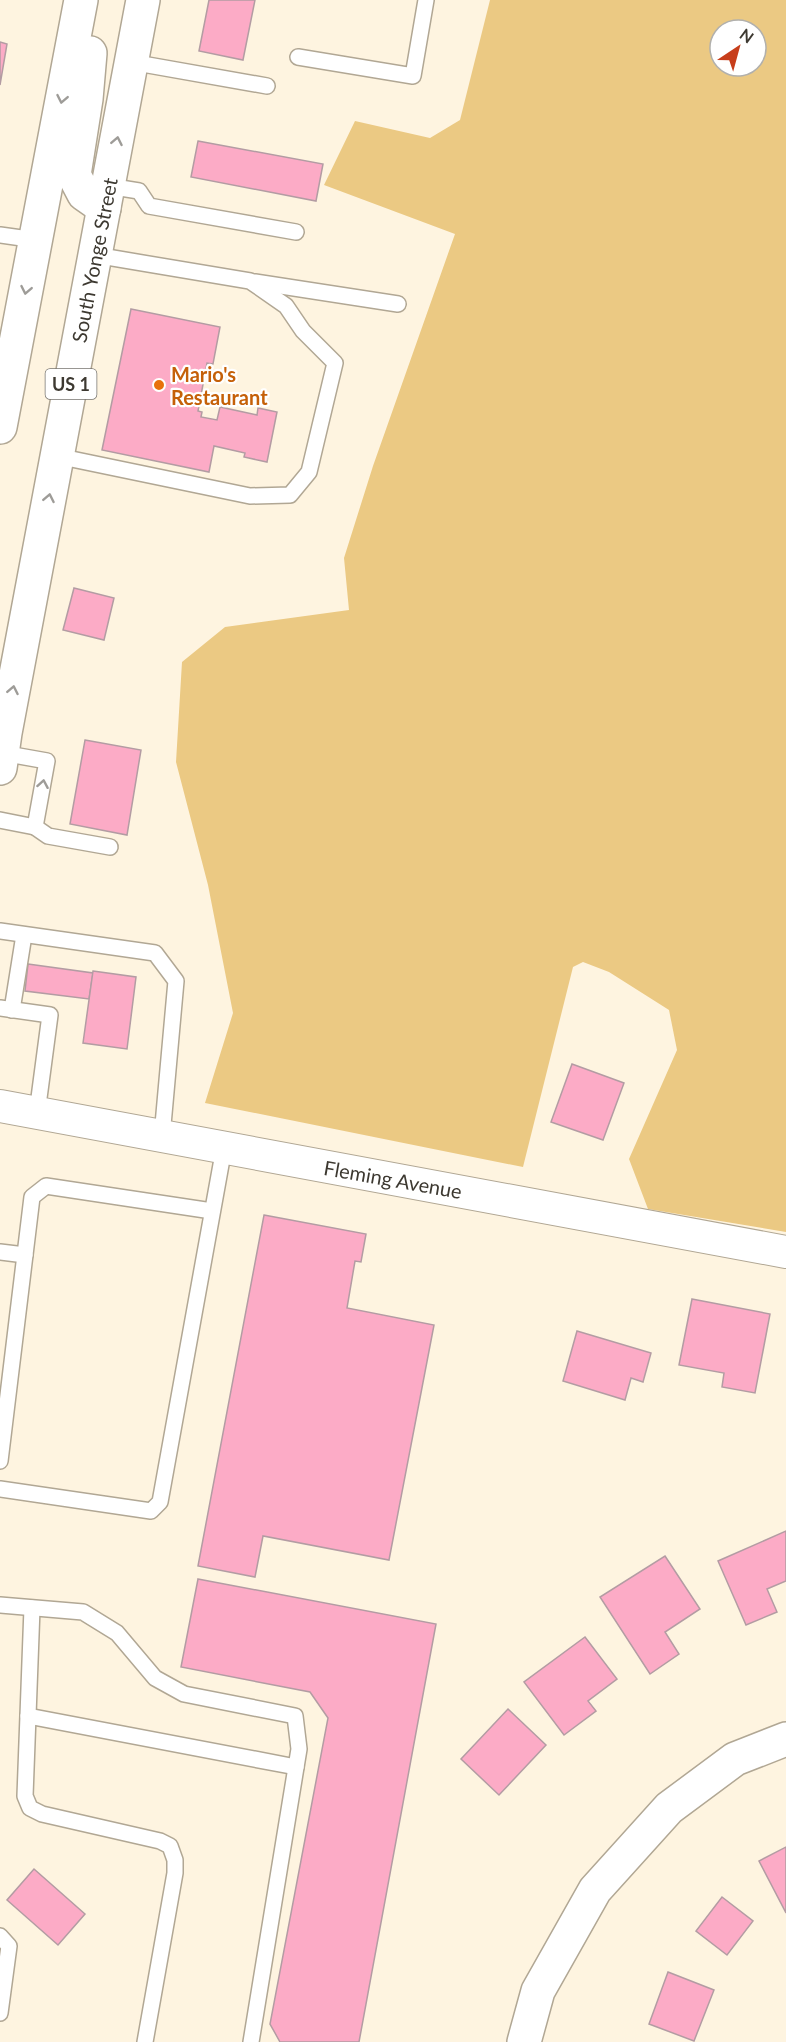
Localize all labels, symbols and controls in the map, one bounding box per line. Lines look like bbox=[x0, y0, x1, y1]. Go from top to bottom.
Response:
north arrow bbox=[708, 18, 768, 78]
text: N bbox=[737, 24, 758, 47]
one-way arrow bbox=[56, 93, 69, 103]
one-way arrow bbox=[110, 137, 122, 146]
street label: South Yonge Street bbox=[66, 176, 122, 344]
one-way arrow bbox=[20, 285, 33, 295]
place label: Mario's Restaurant bbox=[171, 362, 268, 409]
road number: US 1 bbox=[46, 369, 97, 399]
marker: Mario's Restaurant bbox=[152, 378, 166, 392]
one-way arrow bbox=[42, 493, 55, 503]
one-way arrow bbox=[6, 685, 19, 695]
one-way arrow bbox=[36, 779, 49, 789]
street label: Fleming Avenue bbox=[322, 1155, 464, 1203]

